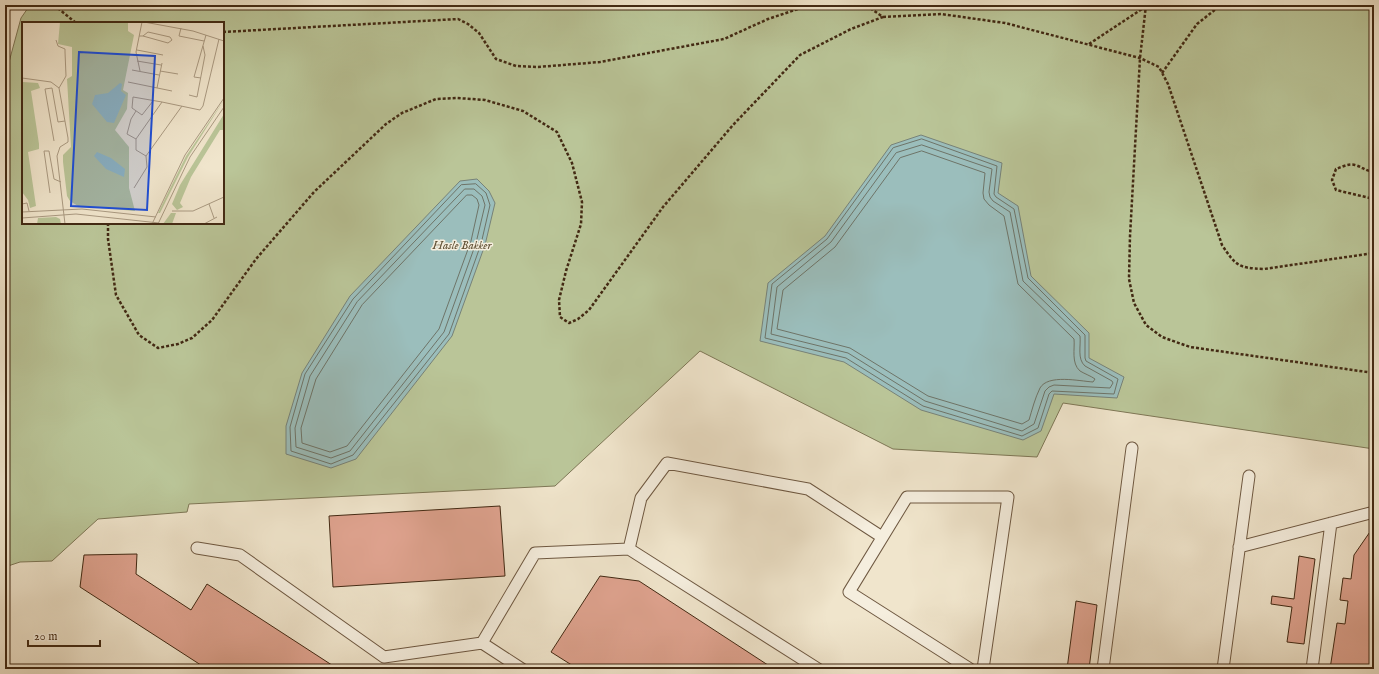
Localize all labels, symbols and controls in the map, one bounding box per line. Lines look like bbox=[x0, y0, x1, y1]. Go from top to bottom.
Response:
inset map bbox=[22, 22, 224, 224]
park label: Hasle Bakker bbox=[432, 238, 492, 253]
scale bar bbox=[28, 622, 100, 648]
text: 20 m bbox=[34, 629, 57, 644]

